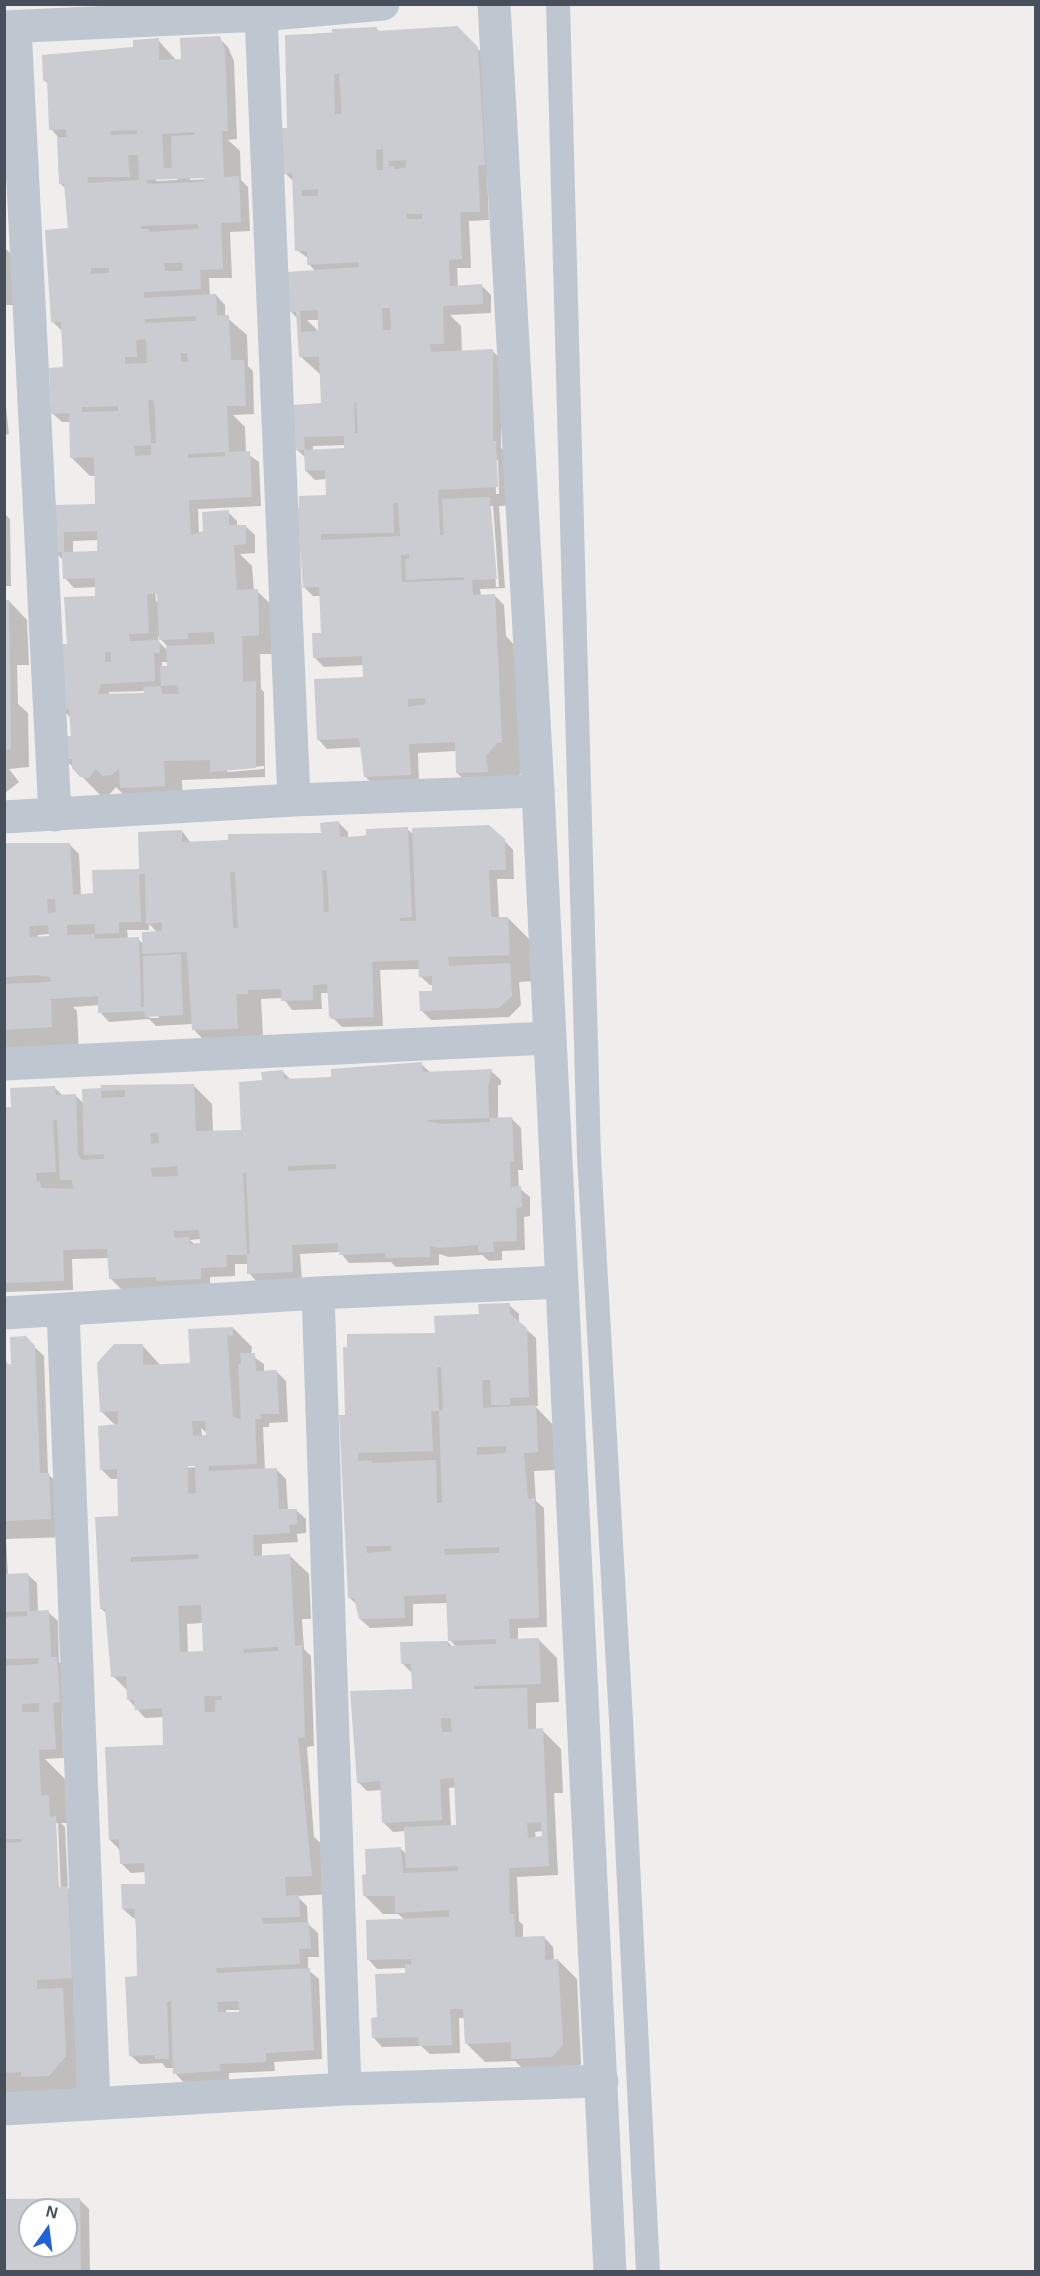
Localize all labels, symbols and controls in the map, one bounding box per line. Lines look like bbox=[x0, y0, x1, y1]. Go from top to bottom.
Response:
north arrow bbox=[18, 2198, 78, 2258]
text: N bbox=[44, 2202, 60, 2222]

